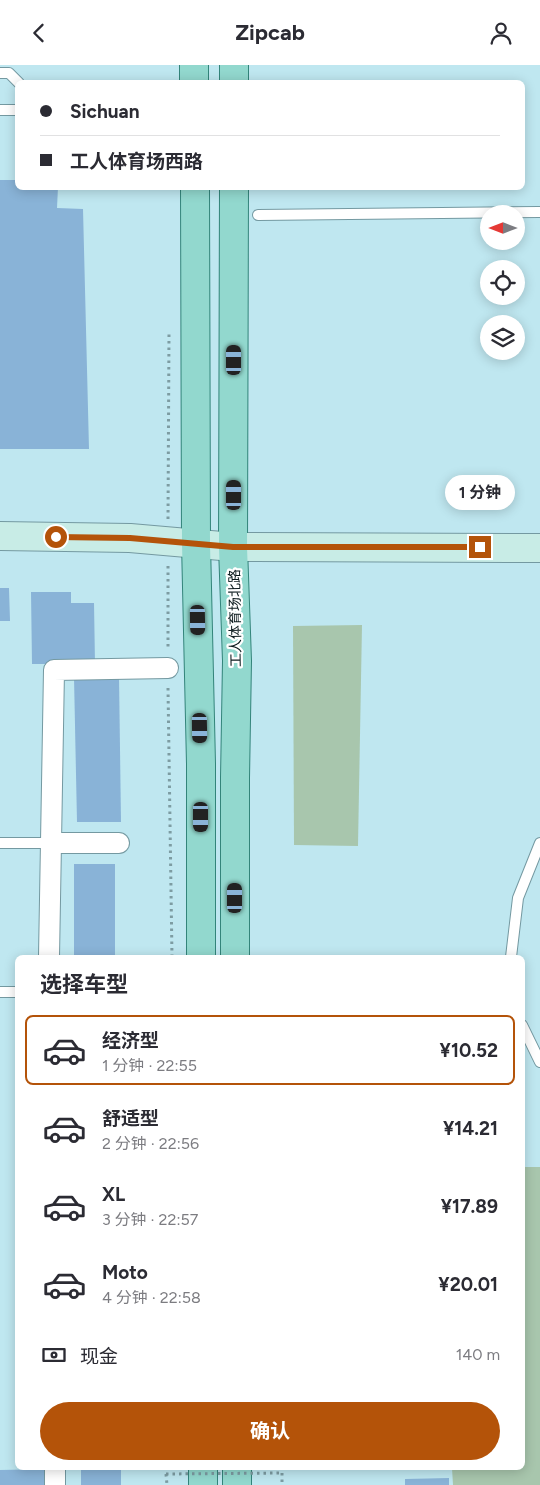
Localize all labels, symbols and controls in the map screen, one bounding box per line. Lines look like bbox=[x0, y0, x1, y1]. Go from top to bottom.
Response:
icon: back bbox=[25, 19, 53, 47]
text: Zipcab bbox=[235, 19, 305, 46]
icon: person bbox=[487, 19, 515, 47]
text: Sichuan bbox=[70, 100, 139, 123]
text: 工人体育场西路 bbox=[70, 150, 203, 173]
north arrow bbox=[480, 205, 525, 250]
map controls bbox=[480, 205, 525, 360]
button: locate bbox=[480, 260, 525, 305]
button: layers bbox=[480, 315, 525, 360]
car bbox=[226, 345, 241, 375]
callout: 1 分钟 bbox=[445, 475, 515, 509]
car bbox=[226, 480, 241, 510]
text: 1 分钟 bbox=[459, 483, 501, 502]
route start bbox=[45, 526, 67, 548]
route end bbox=[469, 536, 491, 558]
street label: 工人体育场北路 bbox=[226, 569, 245, 667]
car bbox=[190, 605, 205, 635]
car bbox=[192, 713, 207, 743]
car bbox=[193, 802, 208, 832]
car bbox=[227, 883, 242, 913]
text: 选择车型 bbox=[40, 971, 128, 998]
icon: car bbox=[42, 1028, 87, 1073]
text: 经济型 bbox=[102, 1029, 159, 1052]
text: ¥10.52 bbox=[440, 1039, 498, 1062]
text: 1 分钟 · 22:55 bbox=[102, 1056, 197, 1075]
icon: car bbox=[42, 1106, 87, 1151]
text: 舒适型 bbox=[102, 1107, 159, 1130]
text: ¥14.21 bbox=[443, 1117, 498, 1140]
text: 2 分钟 · 22:56 bbox=[102, 1134, 199, 1153]
text: XL bbox=[102, 1183, 125, 1206]
icon: car bbox=[42, 1184, 87, 1229]
text: ¥17.89 bbox=[441, 1195, 498, 1218]
text: 3 分钟 · 22:57 bbox=[102, 1210, 198, 1229]
text: Moto bbox=[102, 1261, 148, 1284]
icon: car bbox=[42, 1262, 87, 1307]
text: ¥20.01 bbox=[438, 1273, 498, 1296]
text: 4 分钟 · 22:58 bbox=[102, 1288, 201, 1307]
icon: cash bbox=[40, 1341, 68, 1369]
text: 现金 bbox=[80, 1345, 118, 1368]
text: 140 m bbox=[456, 1345, 500, 1364]
button: 确认 bbox=[40, 1402, 500, 1460]

